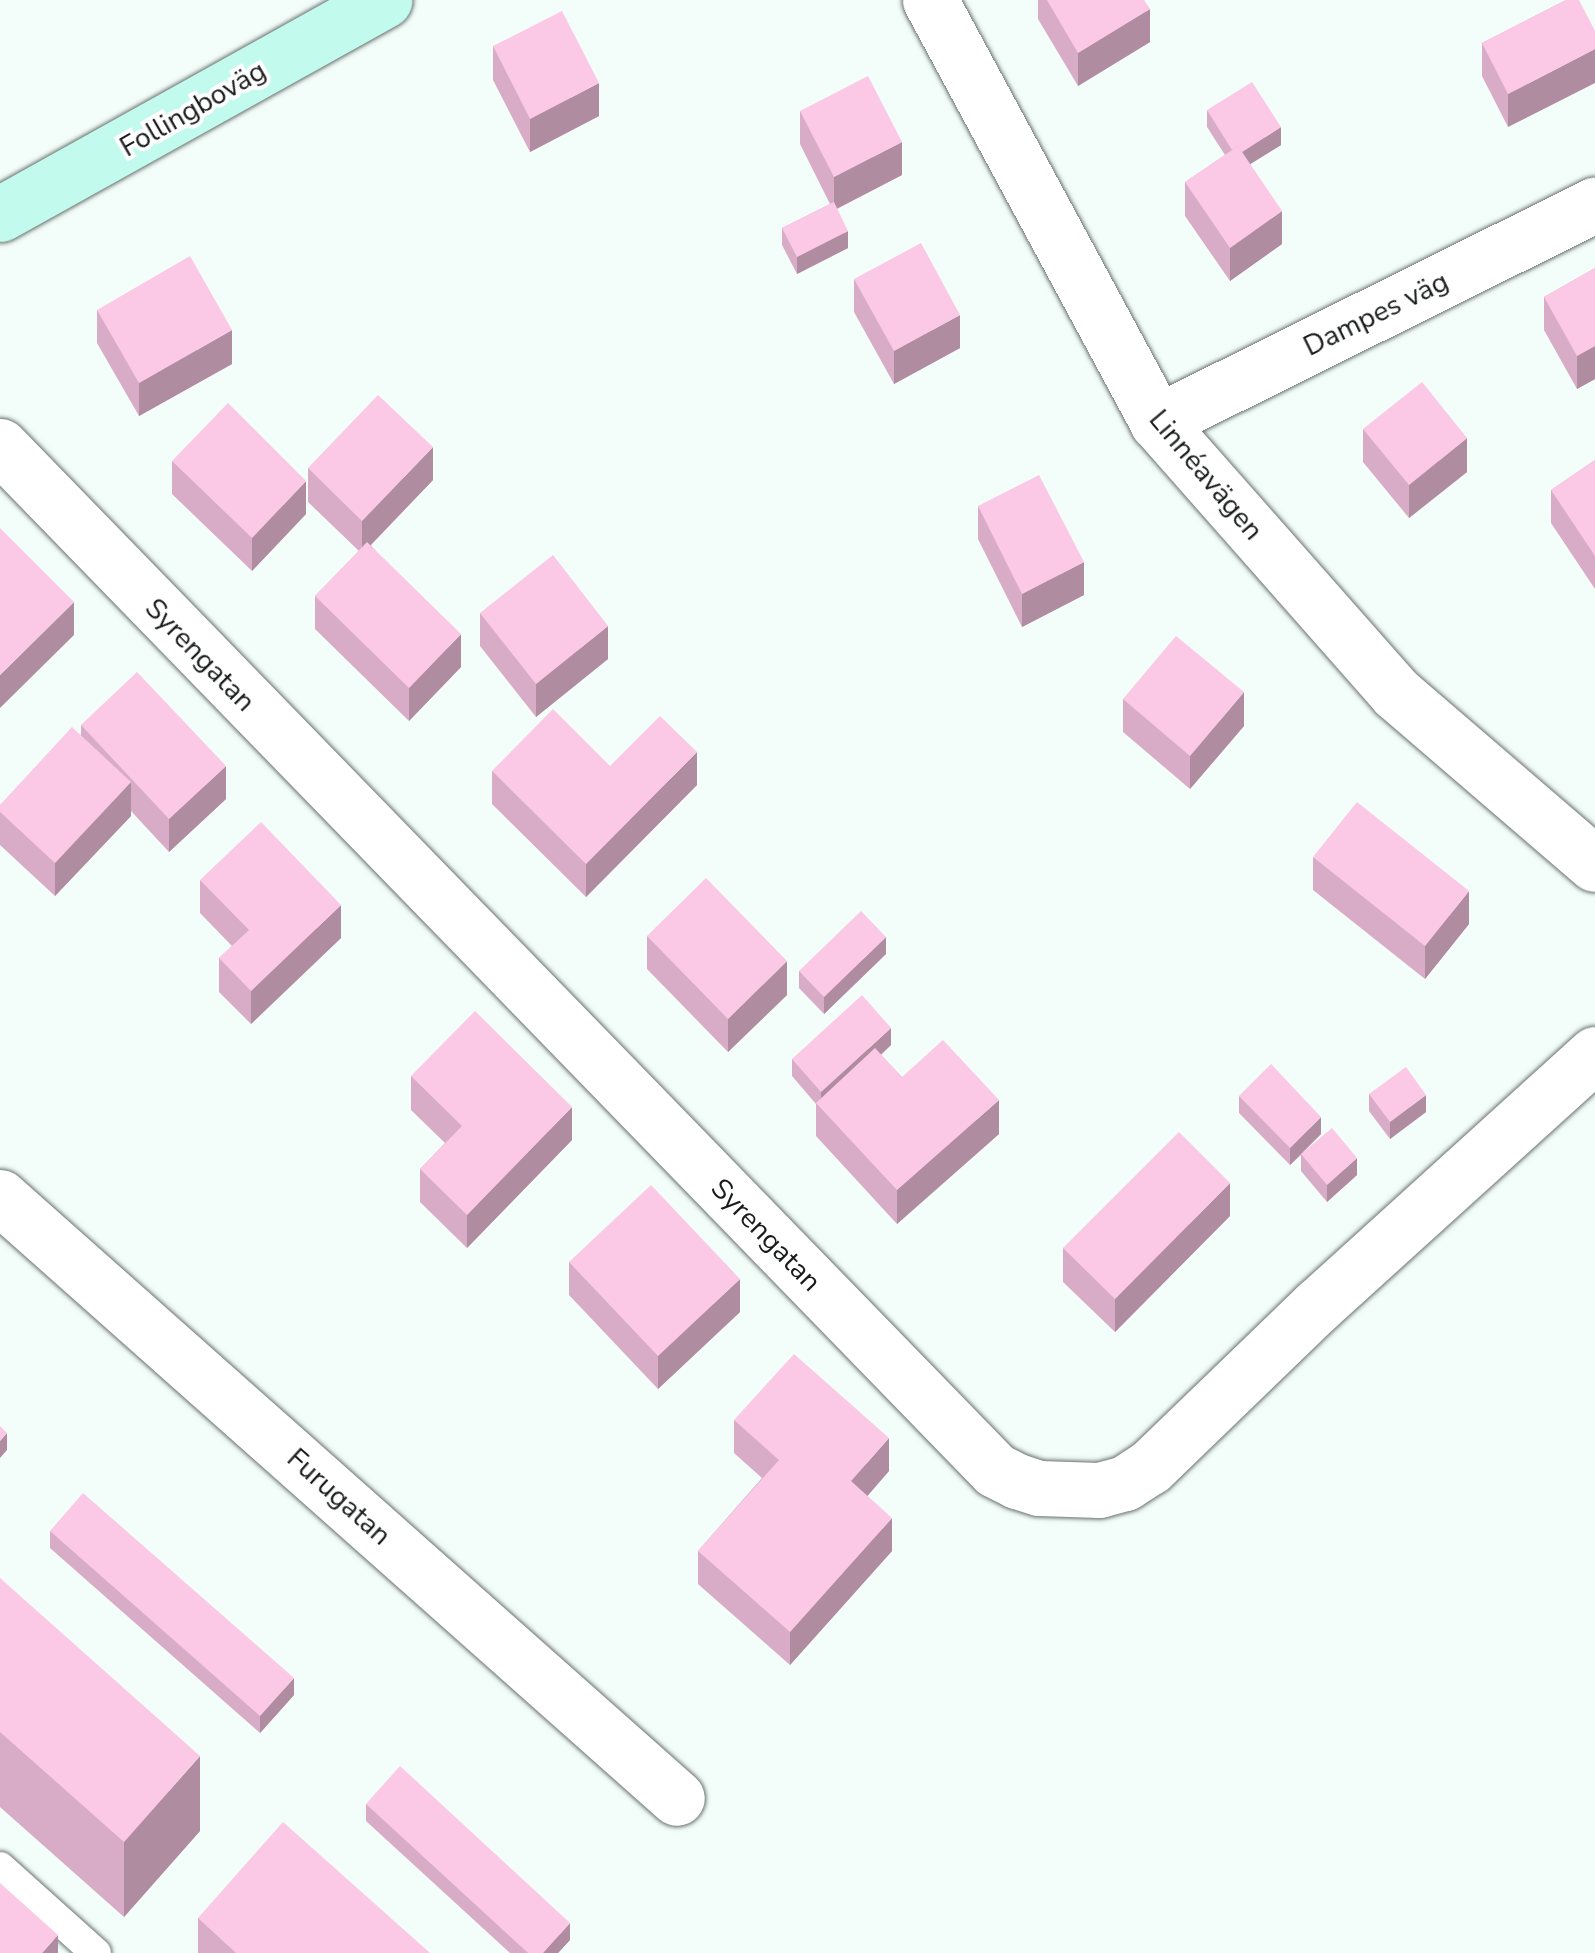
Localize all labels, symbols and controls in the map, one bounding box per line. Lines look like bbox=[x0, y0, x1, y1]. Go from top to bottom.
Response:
street label: Follingboväg bbox=[114, 54, 272, 164]
street label: Dampes väg bbox=[1298, 265, 1454, 363]
street label: Linnéavägen bbox=[1142, 403, 1270, 547]
street label: Syrengatan bbox=[138, 592, 262, 718]
street label: Syrengatan bbox=[704, 1172, 828, 1298]
street label: Furugatan bbox=[280, 1442, 398, 1552]

